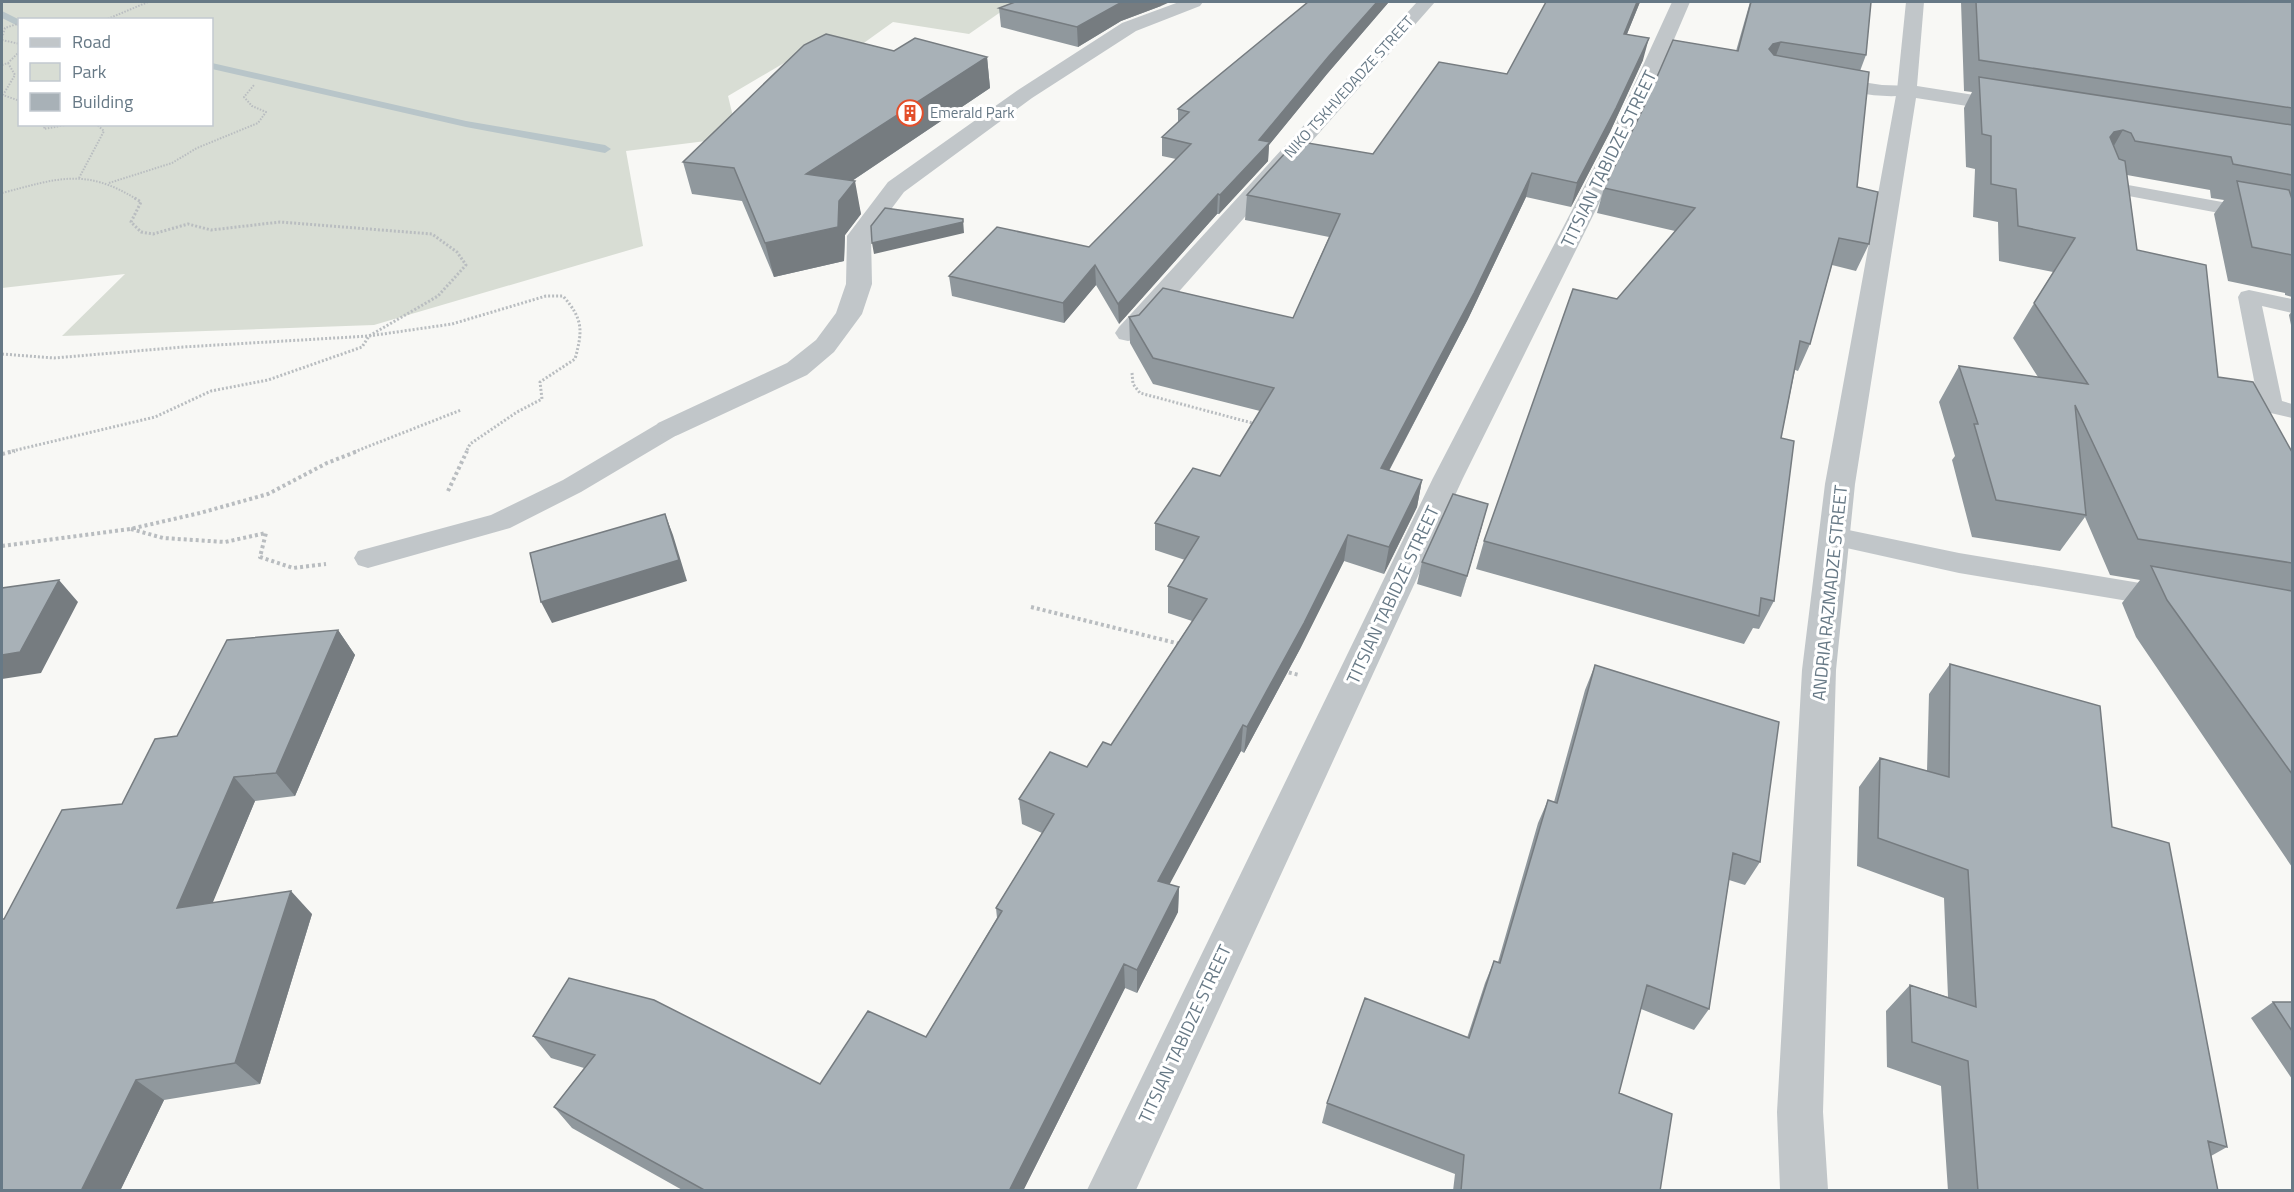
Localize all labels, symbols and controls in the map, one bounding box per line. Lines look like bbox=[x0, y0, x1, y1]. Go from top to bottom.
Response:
street label: NIKO TSKHVEDADZE STREET bbox=[1278, 10, 1419, 163]
legend bbox=[18, 18, 213, 126]
text: Road bbox=[72, 28, 111, 55]
text: Park bbox=[72, 58, 107, 85]
street label: TITSIAN TABIDZE STREET bbox=[1554, 65, 1663, 252]
text: Building bbox=[72, 88, 133, 115]
building icon: Emerald Park bbox=[895, 98, 925, 128]
place label: Emerald Park bbox=[930, 101, 1015, 124]
street label: ANDRIA RAZMADZE STREET bbox=[1805, 483, 1854, 702]
street label: TITSIAN TABIDZE STREET bbox=[1339, 501, 1446, 688]
street label: TITSIAN TABIDZE STREET bbox=[1131, 940, 1238, 1127]

